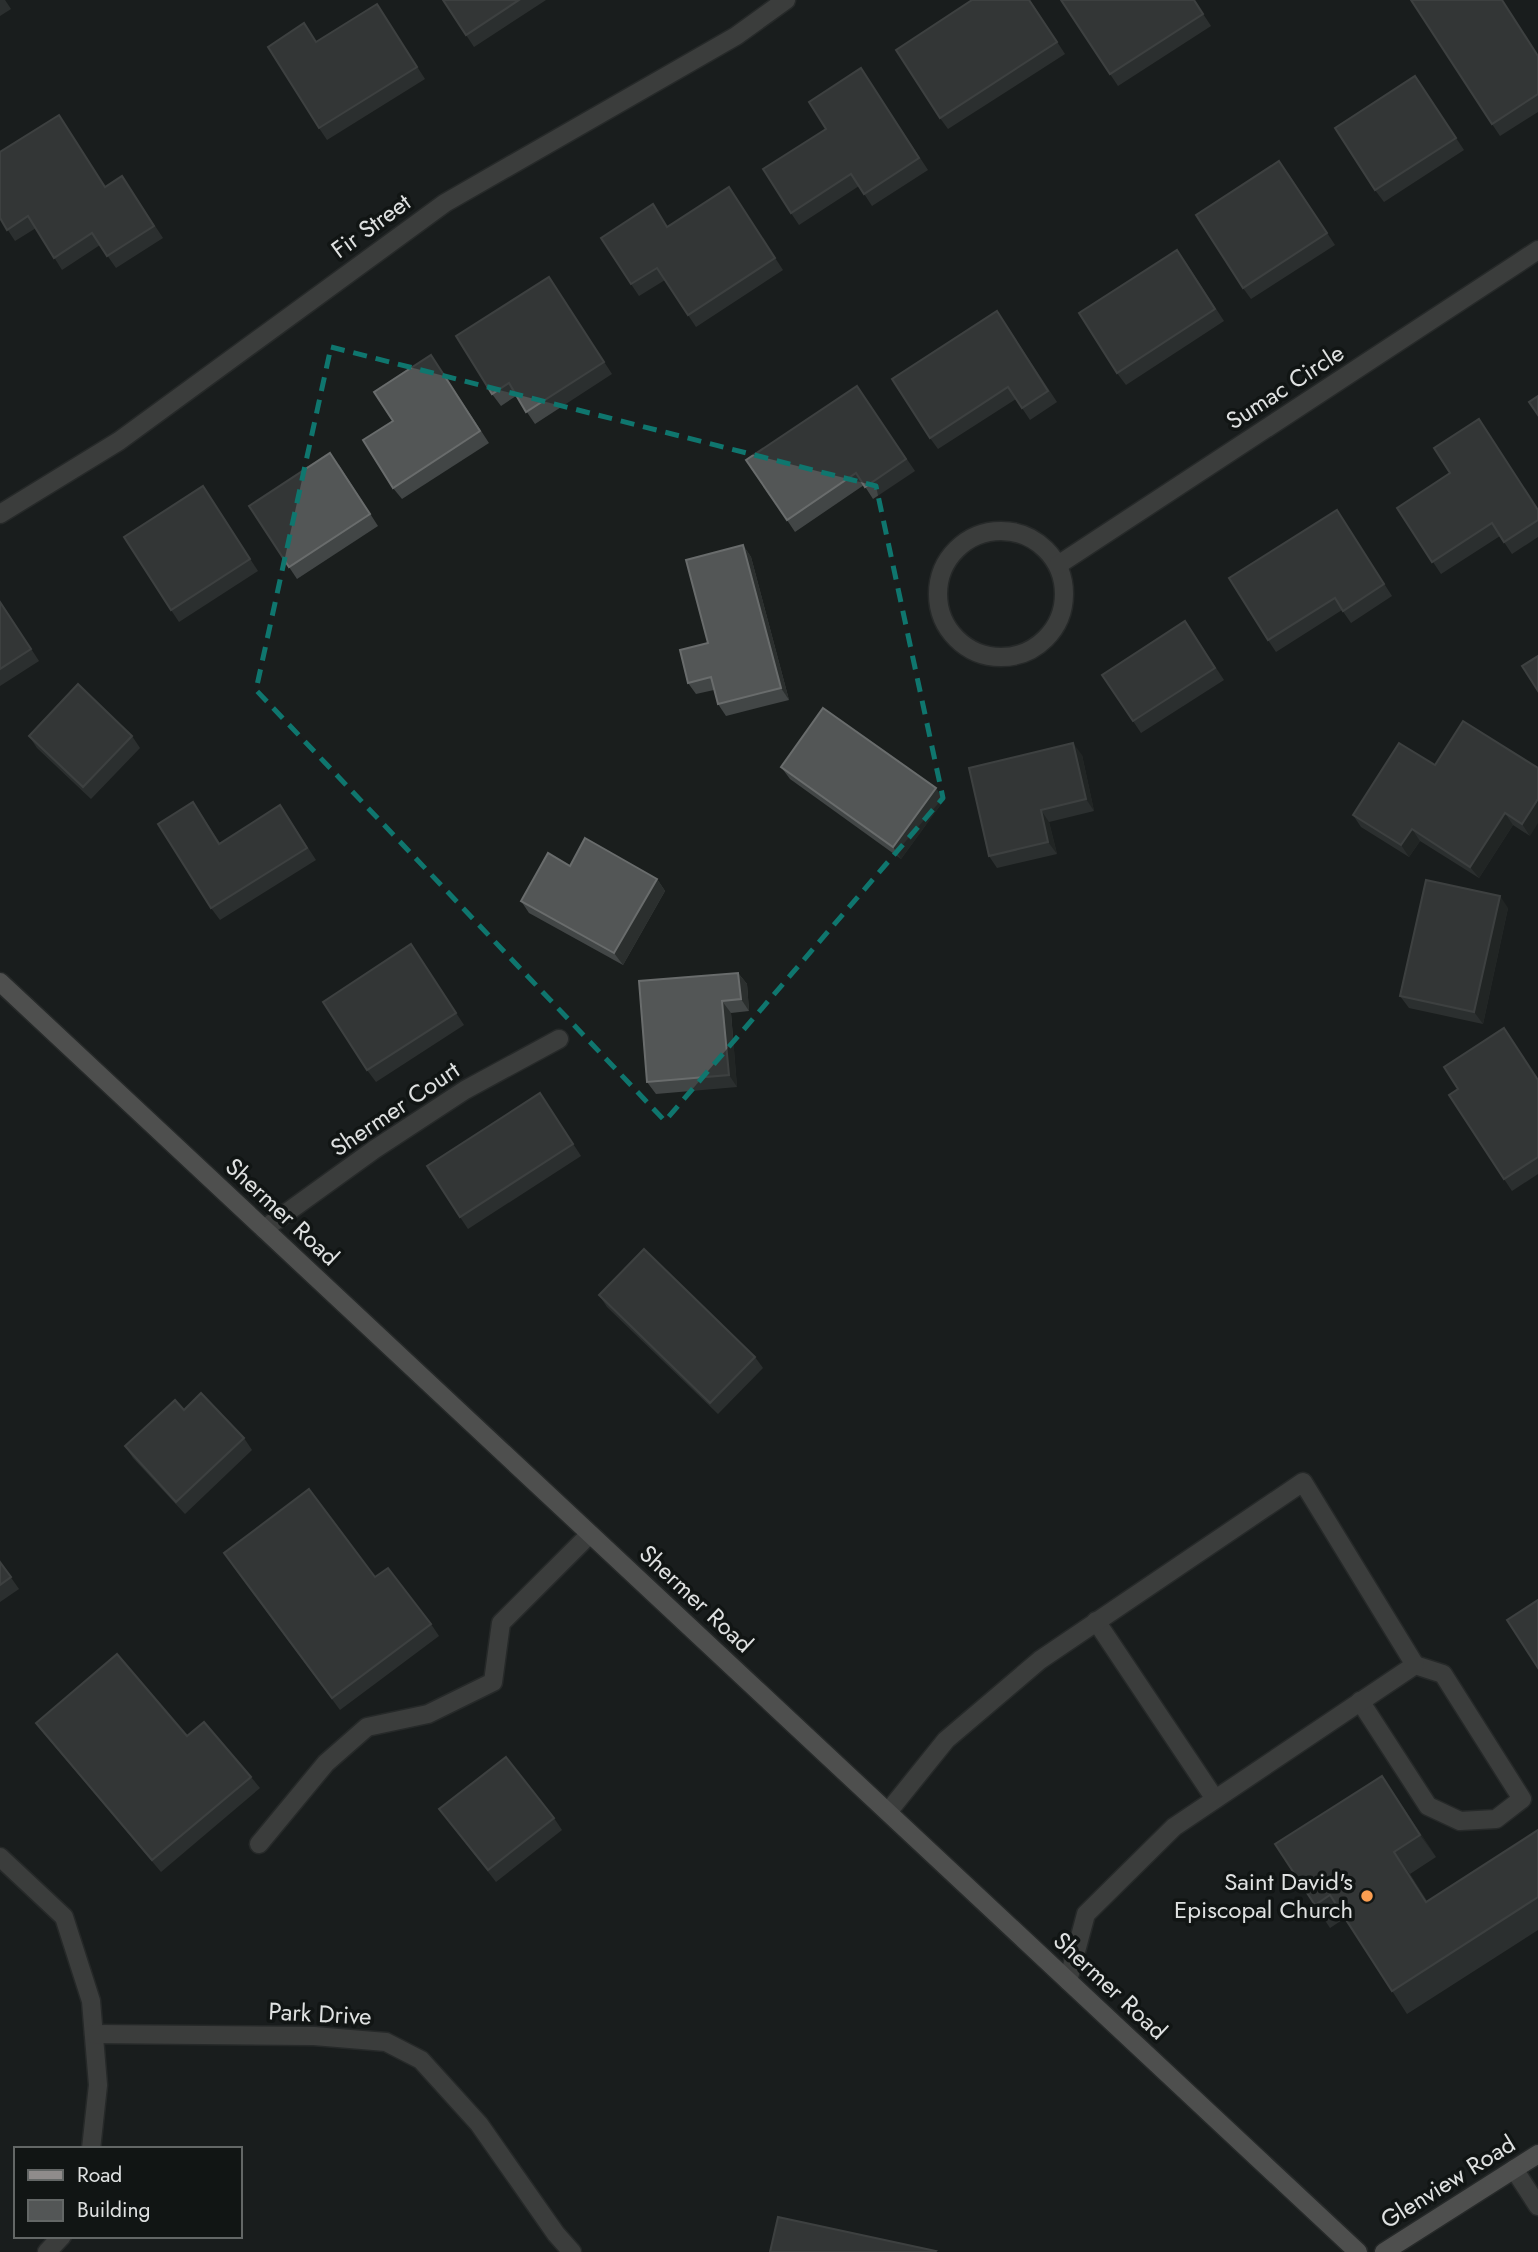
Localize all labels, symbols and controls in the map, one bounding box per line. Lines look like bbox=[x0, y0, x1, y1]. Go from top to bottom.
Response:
street label: Fir Street bbox=[324, 185, 418, 266]
street label: Sumac Circle bbox=[1219, 335, 1351, 438]
street label: Shermer Court bbox=[323, 1052, 466, 1165]
street label: Shermer Road bbox=[218, 1150, 347, 1274]
street label: Shermer Road bbox=[632, 1537, 761, 1661]
place label: Saint David's Episcopal Church bbox=[1174, 1864, 1353, 1927]
marker: Saint David's Episcopal Church bbox=[1359, 1888, 1375, 1904]
street label: Shermer Road bbox=[1046, 1924, 1175, 2048]
street label: Park Drive bbox=[268, 1993, 373, 2034]
street label: Glenview Road bbox=[1374, 2126, 1522, 2237]
legend bbox=[14, 2147, 242, 2238]
text: Road bbox=[77, 2160, 122, 2190]
text: Building bbox=[77, 2195, 150, 2225]

